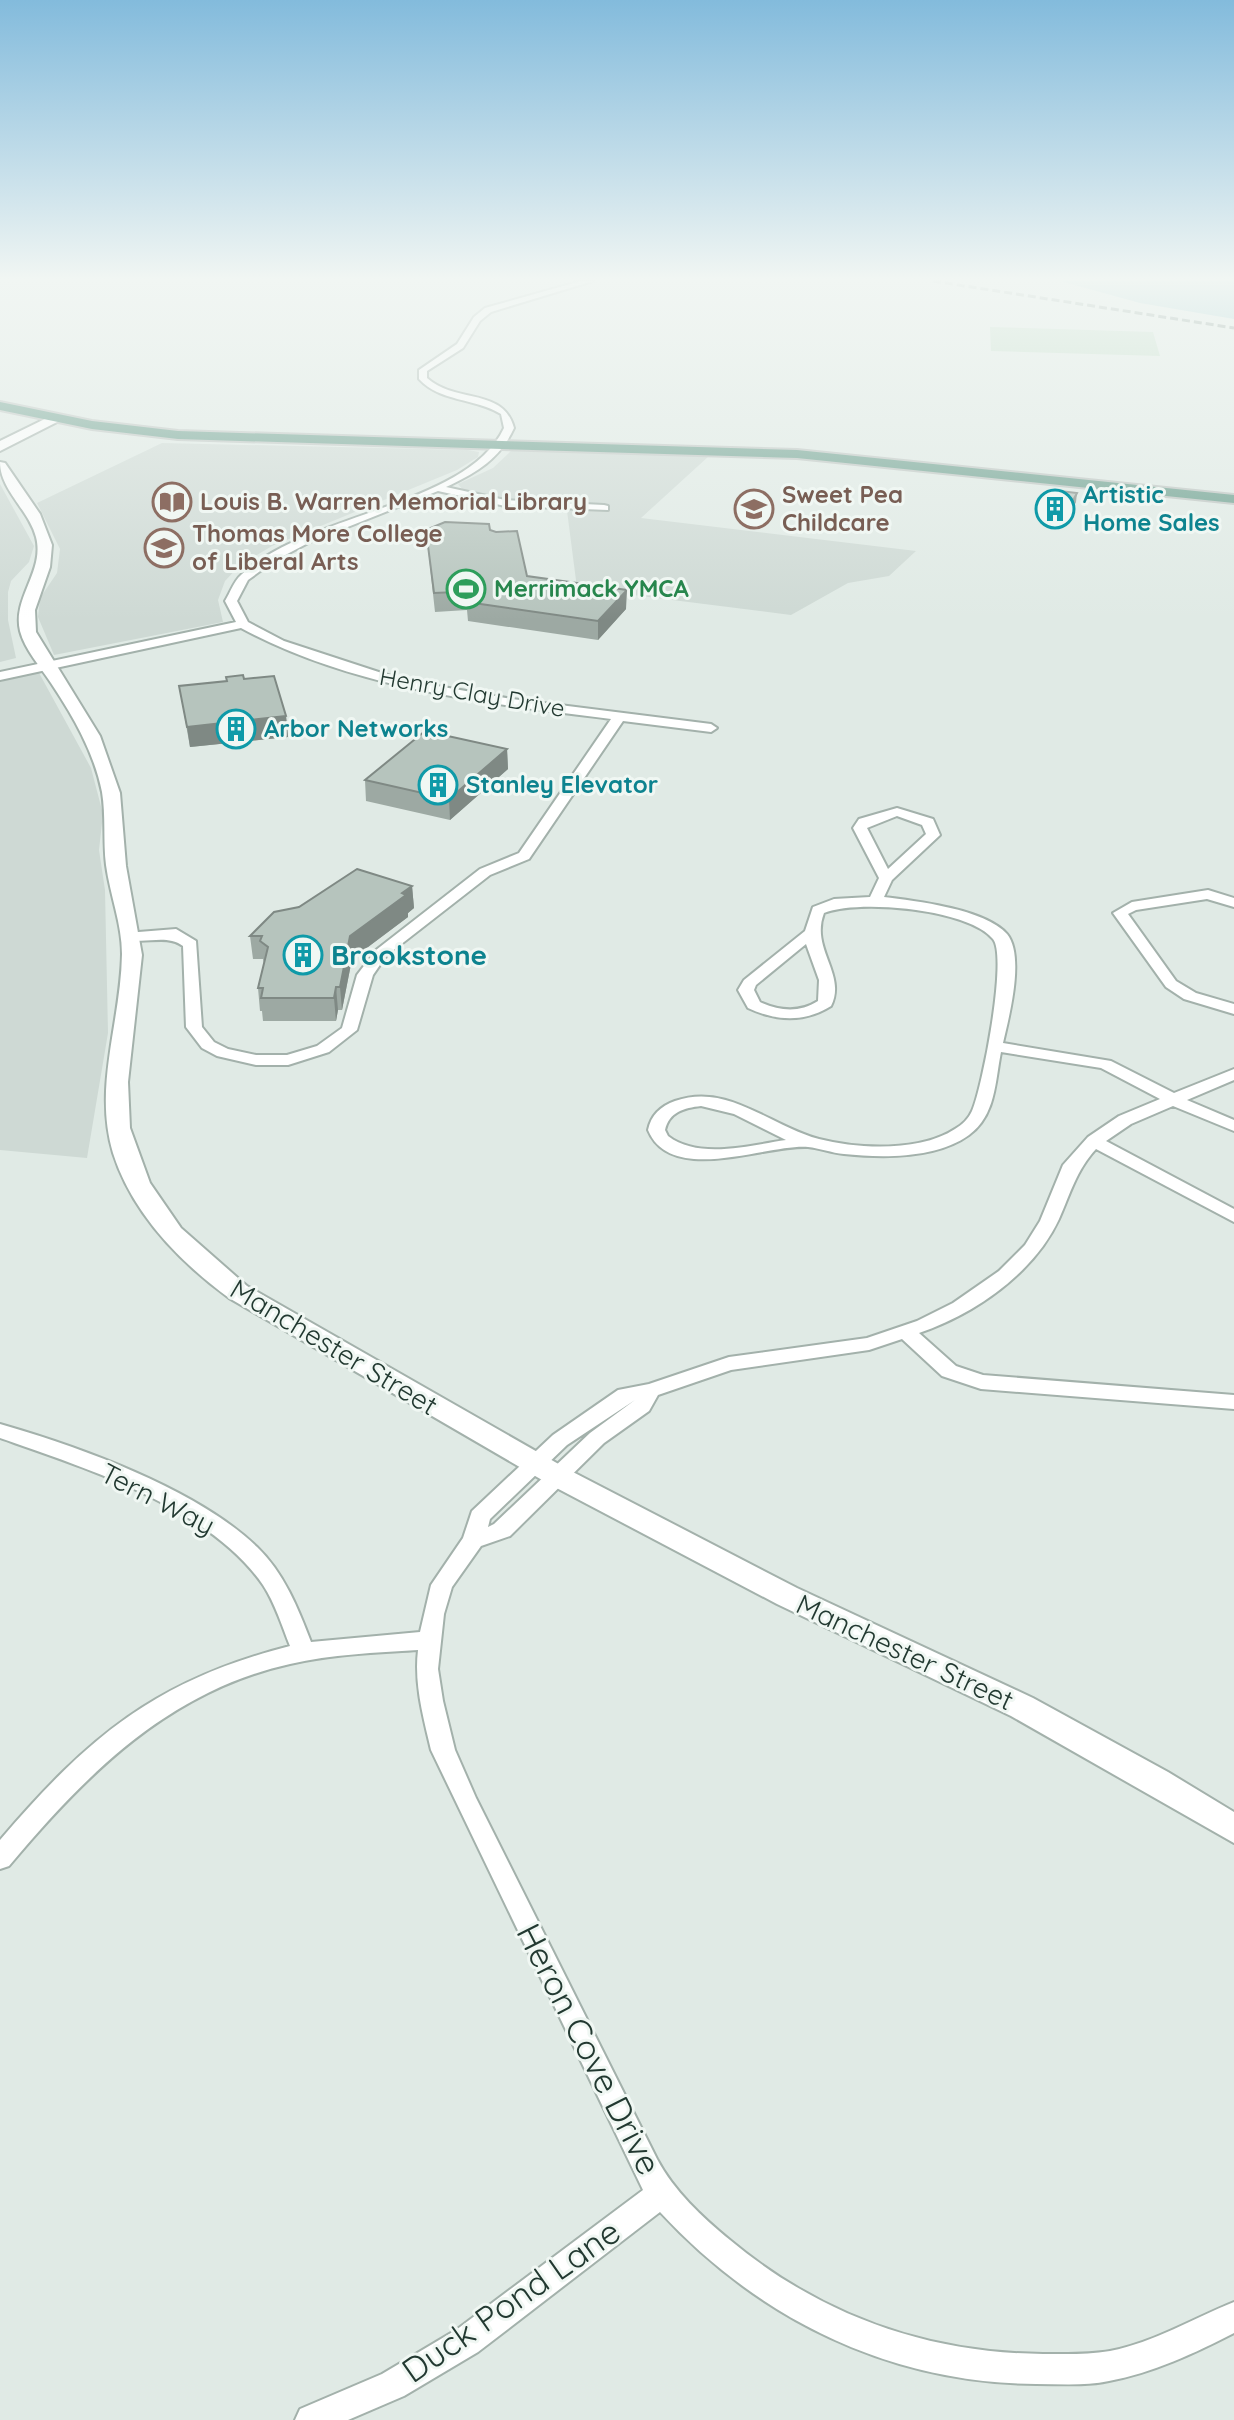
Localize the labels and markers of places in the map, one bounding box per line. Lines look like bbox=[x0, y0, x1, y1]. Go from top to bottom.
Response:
place label: Sweet Pea Childcare bbox=[782, 479, 903, 537]
place label: Artistic Home Sales bbox=[1083, 479, 1220, 537]
library icon: Louis B. Warren Memorial Library bbox=[151, 481, 193, 523]
place label: Louis B. Warren Memorial Library bbox=[200, 486, 587, 516]
school or university icon: Sweet Pea Childcare bbox=[733, 488, 775, 530]
building icon: Artistic Home Sales bbox=[1034, 488, 1076, 530]
place label: Thomas More College of Liberal Arts bbox=[192, 518, 443, 576]
school or university icon: Thomas More College of Liberal Arts bbox=[143, 527, 185, 569]
sports icon: Merrimack YMCA bbox=[445, 568, 487, 610]
place label: Merrimack YMCA bbox=[494, 573, 689, 603]
building icon: Arbor Networks bbox=[215, 708, 257, 750]
place label: Arbor Networks bbox=[264, 713, 448, 743]
building icon: Stanley Elevator bbox=[417, 764, 459, 806]
place label: Stanley Elevator bbox=[466, 769, 658, 799]
building icon: Brookstone bbox=[282, 934, 324, 976]
place label: Brookstone bbox=[331, 937, 487, 972]

